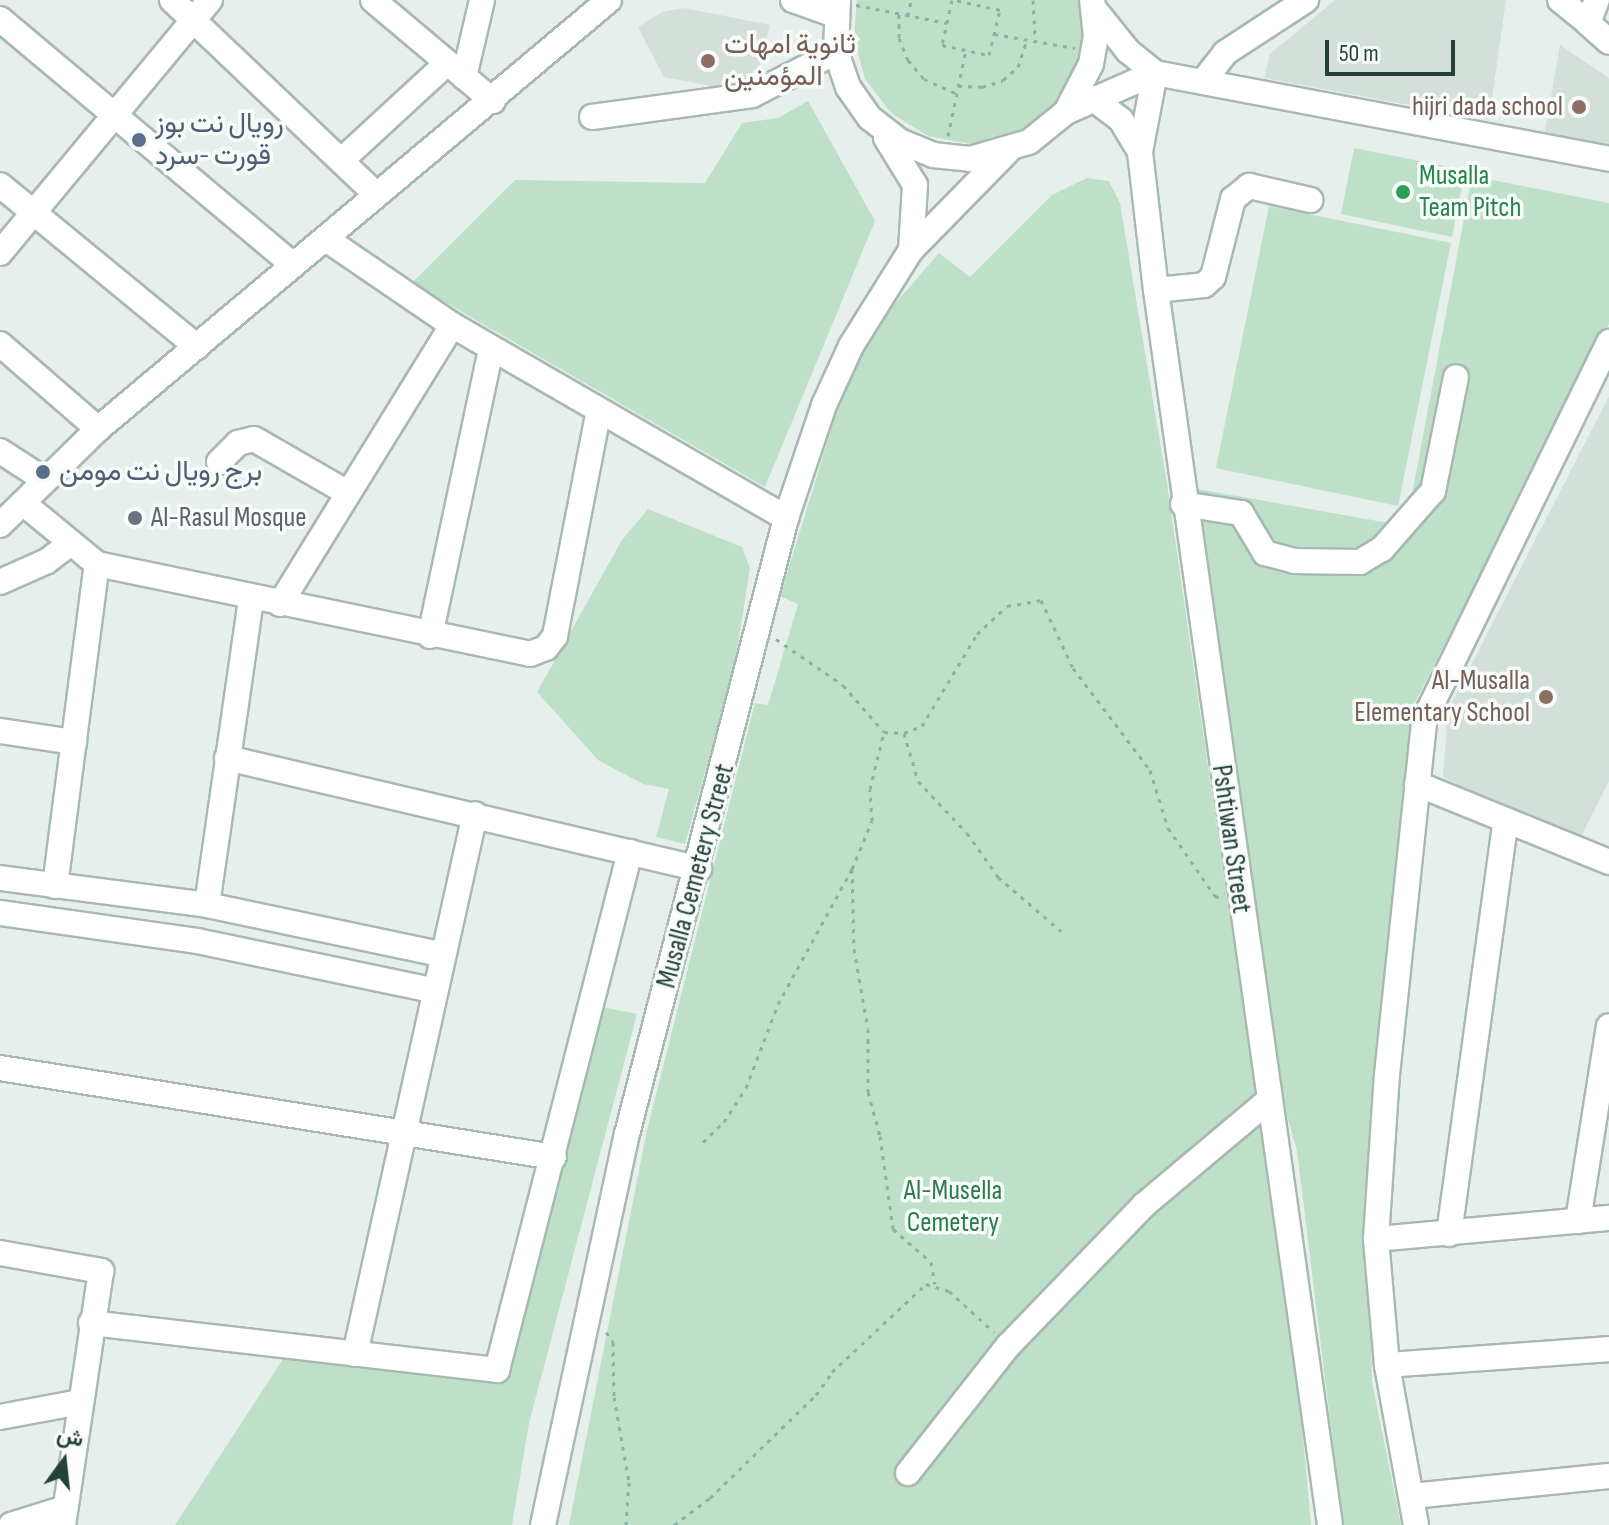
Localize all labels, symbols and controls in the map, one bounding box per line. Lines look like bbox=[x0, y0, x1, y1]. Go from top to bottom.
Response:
scale bar bbox=[1329, 24, 1459, 74]
place label: ثانوية امهات المؤمنين bbox=[724, 28, 856, 94]
text: 50 m bbox=[1339, 39, 1379, 68]
marker: ثانوية امهات المؤمنين bbox=[699, 52, 717, 70]
place label: hijri dada school bbox=[1412, 90, 1563, 124]
marker: hijri dada school bbox=[1570, 98, 1588, 116]
place label: رويال نت بوز قورت -سرد bbox=[155, 107, 284, 173]
marker: رويال نت بوز قورت -سرد bbox=[130, 131, 148, 149]
place label: Musalla Team Pitch bbox=[1419, 159, 1522, 225]
marker: Musalla Team Pitch bbox=[1394, 183, 1412, 201]
place label: برج رويال نت مومن bbox=[59, 455, 262, 489]
marker: برج رويال نت مومن bbox=[34, 463, 52, 481]
place label: Al-Rasul Mosque bbox=[151, 501, 307, 535]
marker: Al-Rasul Mosque bbox=[126, 509, 144, 527]
place label: Al-Musalla Elementary School bbox=[1354, 664, 1530, 730]
marker: Al-Musalla Elementary School bbox=[1537, 688, 1555, 706]
street label: Musalla Cemetery Street bbox=[650, 760, 742, 992]
street label: Pshtiwan Street bbox=[1204, 763, 1258, 915]
park label: Al-Musella Cemetery bbox=[904, 1174, 1002, 1240]
north arrow bbox=[24, 1421, 104, 1501]
text: ش bbox=[54, 1421, 87, 1454]

